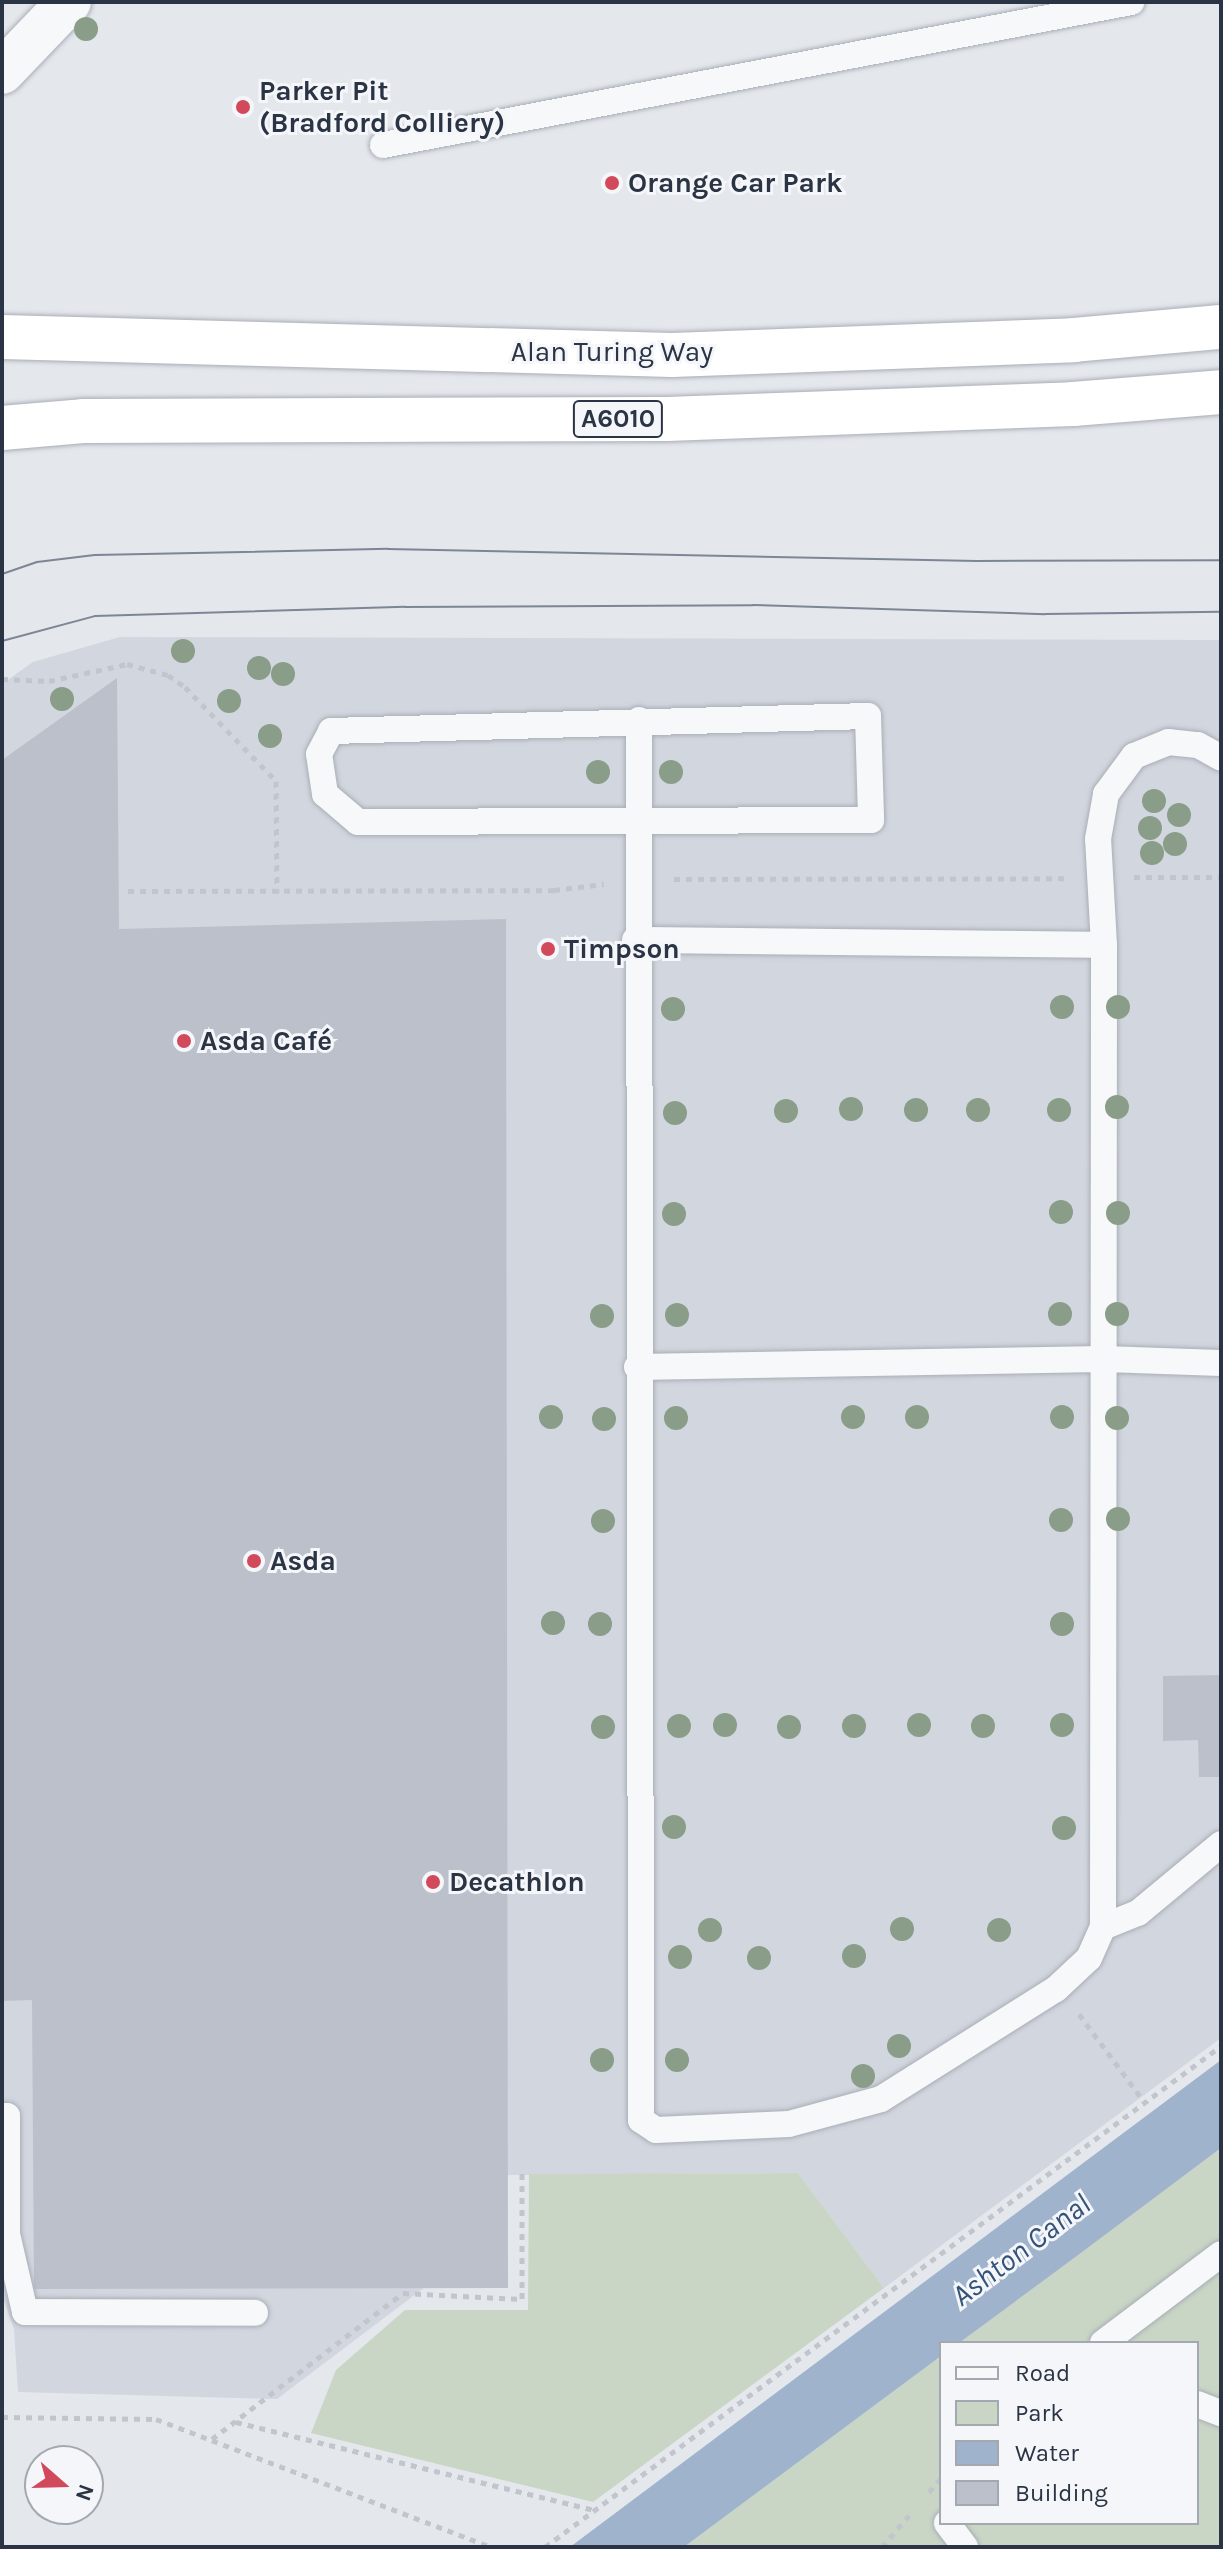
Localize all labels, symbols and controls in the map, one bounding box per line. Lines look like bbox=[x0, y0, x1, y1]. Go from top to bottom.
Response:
place label: Parker Pit (Bradford Colliery) bbox=[259, 74, 505, 140]
marker: Parker Pit (Bradford Colliery) bbox=[234, 98, 252, 116]
place label: Orange Car Park bbox=[628, 166, 843, 200]
marker: Orange Car Park bbox=[603, 174, 621, 192]
street label: Alan Turing Way bbox=[511, 335, 713, 369]
road number: A6010 bbox=[572, 397, 664, 441]
place label: Timpson bbox=[564, 932, 680, 966]
marker: Timpson bbox=[539, 940, 557, 958]
place label: Asda Café bbox=[200, 1024, 332, 1058]
marker: Asda Café bbox=[175, 1032, 193, 1050]
place label: Asda bbox=[270, 1544, 336, 1578]
marker: Asda bbox=[245, 1552, 263, 1570]
place label: Decathlon bbox=[449, 1865, 585, 1899]
marker: Decathlon bbox=[424, 1873, 442, 1891]
water label: Ashton Canal bbox=[945, 2186, 1097, 2314]
legend bbox=[939, 2341, 1199, 2525]
text: Road bbox=[1015, 2359, 1070, 2387]
text: Park bbox=[1015, 2399, 1064, 2427]
text: Water bbox=[1015, 2439, 1079, 2467]
north arrow bbox=[24, 2445, 104, 2525]
text: Building bbox=[1015, 2479, 1108, 2507]
text: N bbox=[70, 2481, 100, 2504]

